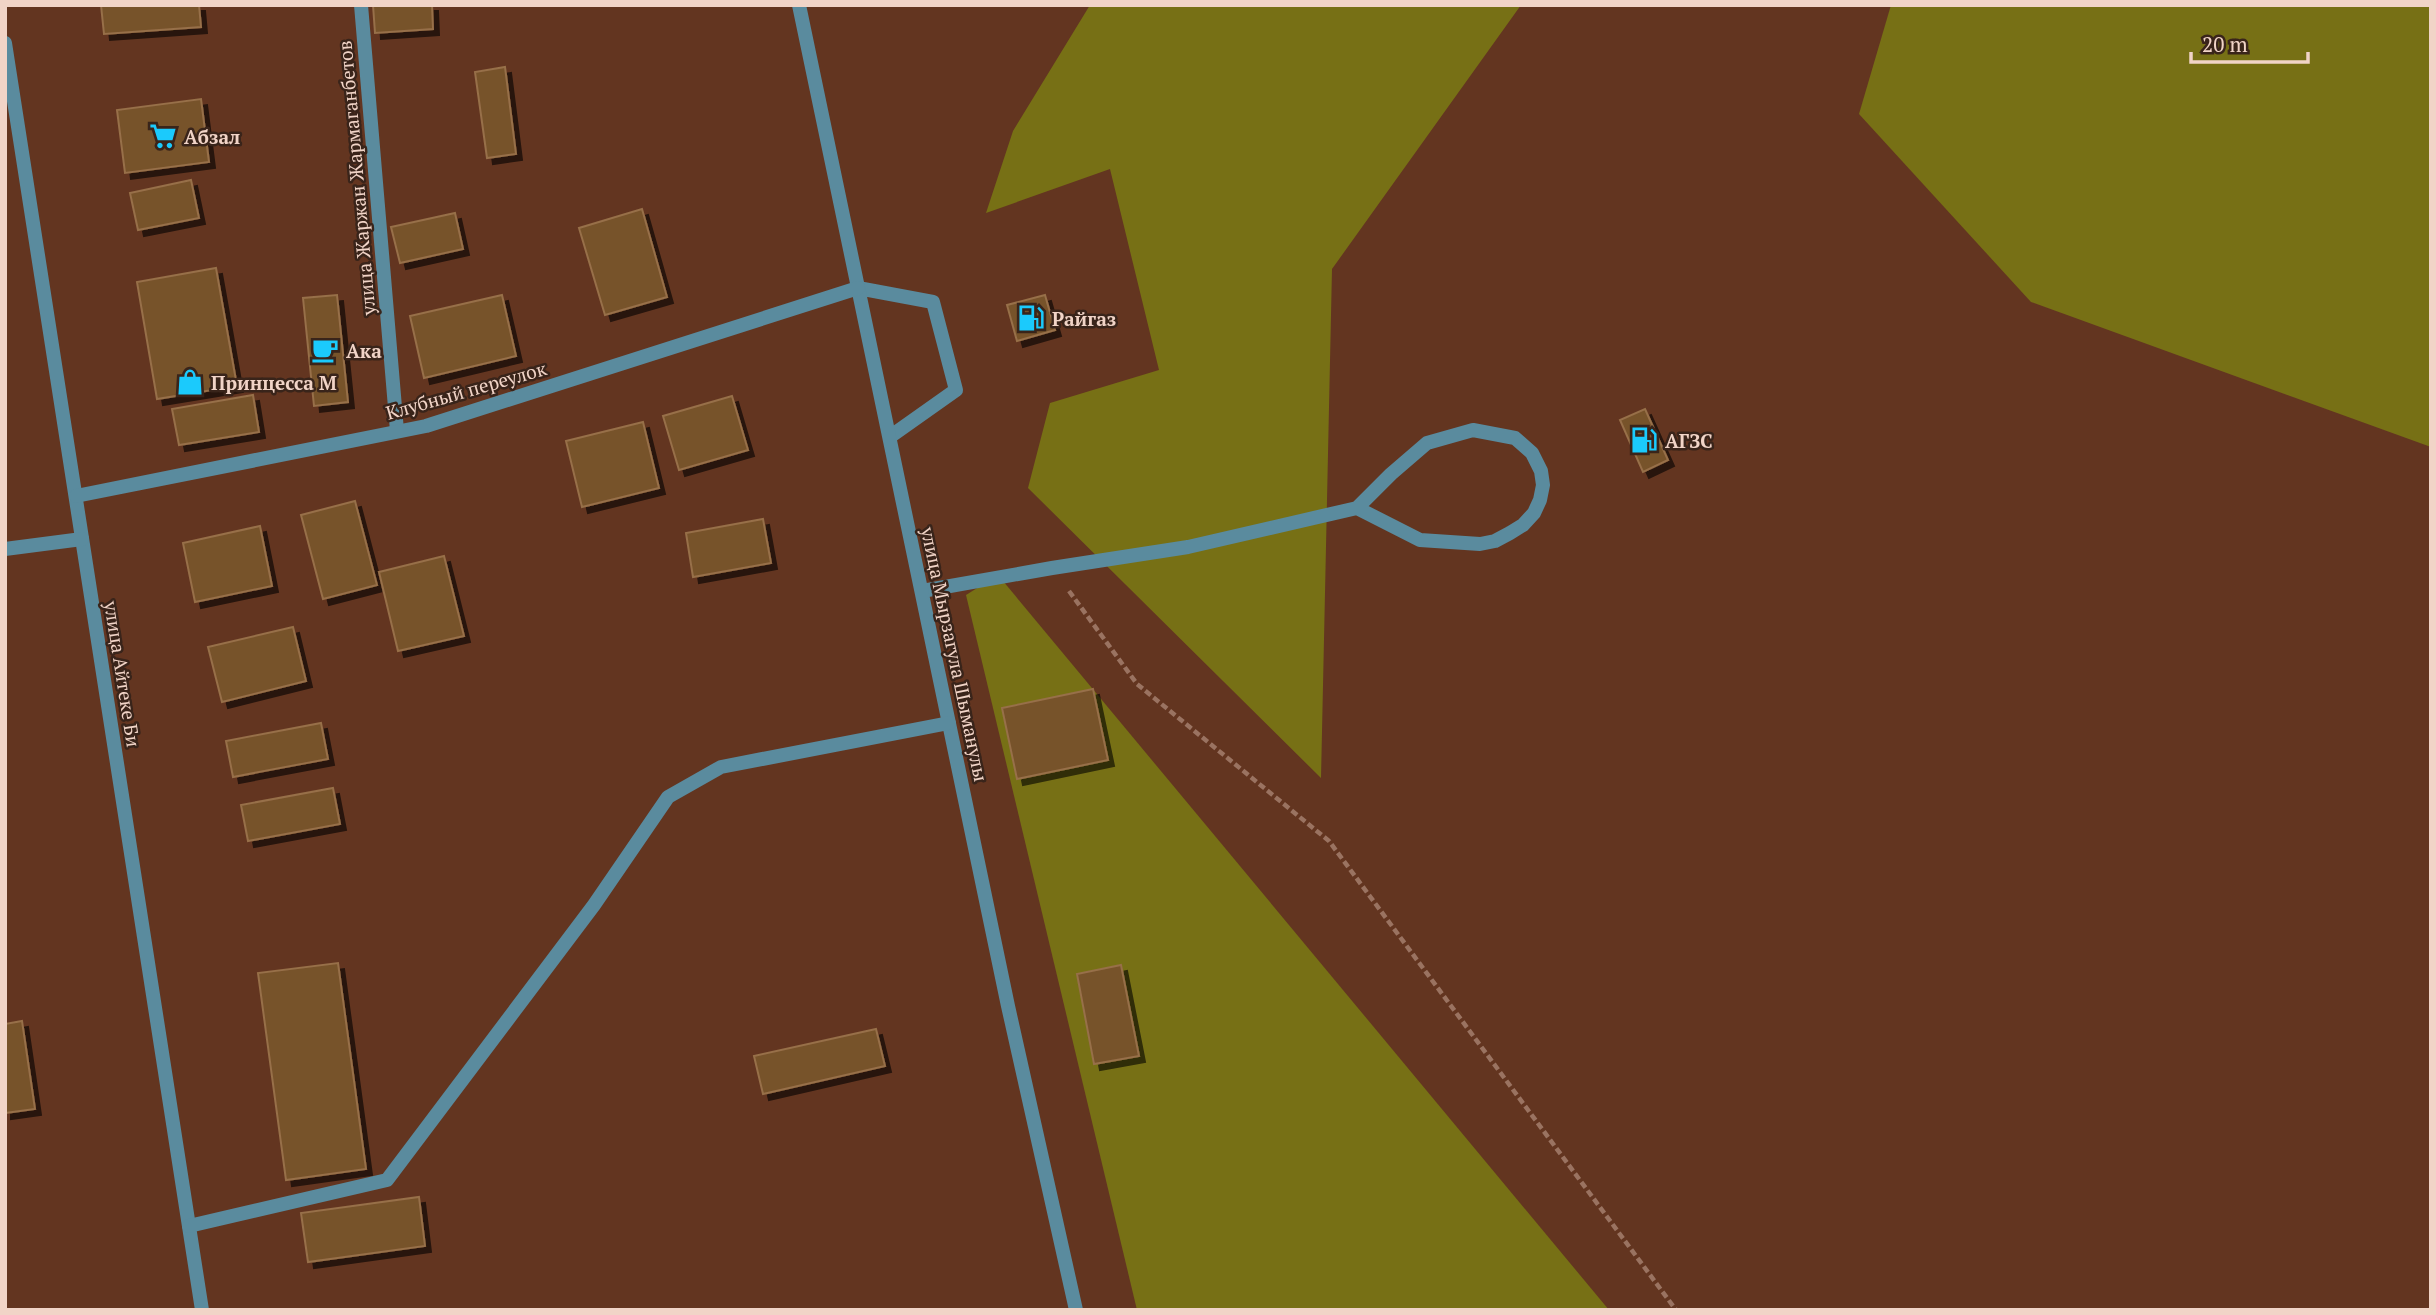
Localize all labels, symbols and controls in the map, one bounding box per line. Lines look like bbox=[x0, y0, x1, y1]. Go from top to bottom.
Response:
scale bar bbox=[2191, 21, 2308, 65]
text: 20 m bbox=[2202, 30, 2248, 58]
street label: улица Жаржан Жармаганбетов bbox=[332, 40, 381, 317]
supermarket icon: Абзал bbox=[148, 121, 178, 151]
place label: Абзал bbox=[184, 124, 240, 149]
fuel station icon: Райгаз bbox=[1016, 303, 1046, 333]
place label: Райгаз bbox=[1052, 306, 1116, 331]
cafe icon: Ака bbox=[310, 335, 340, 365]
place label: Ака bbox=[346, 338, 382, 363]
street label: Клубный переулок bbox=[383, 355, 550, 425]
shop icon: Принцесса М bbox=[175, 367, 205, 397]
place label: Принцесса М bbox=[211, 370, 337, 395]
fuel station icon: АГЗС bbox=[1629, 425, 1659, 455]
place label: АГЗС bbox=[1665, 428, 1713, 453]
street label: улица Мырзагула Шыманулы bbox=[916, 523, 994, 784]
street label: улица Айтеке Би bbox=[99, 598, 147, 749]

